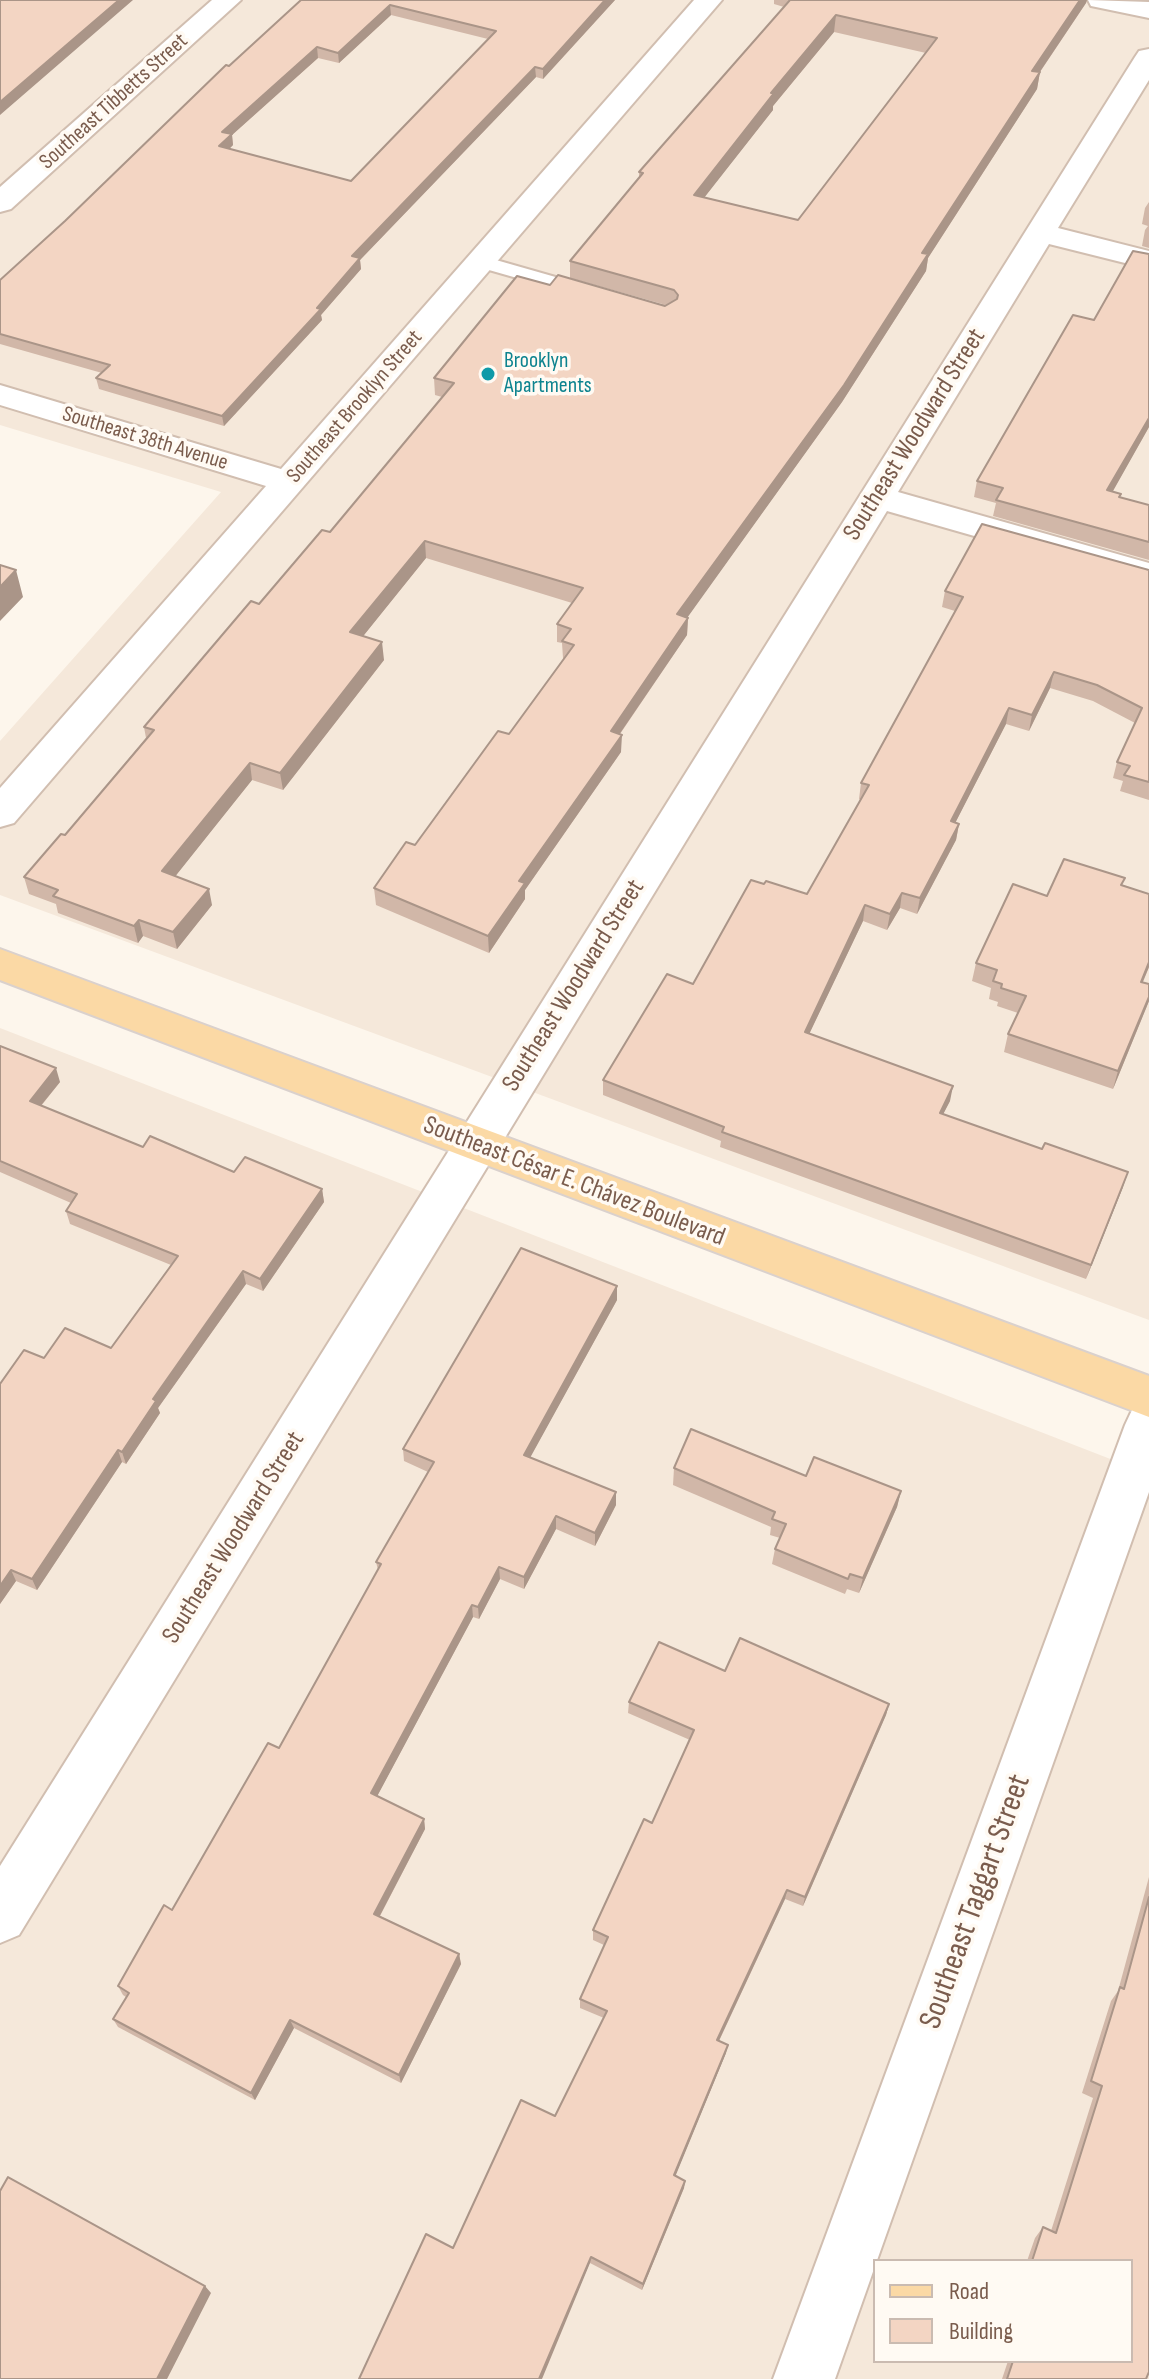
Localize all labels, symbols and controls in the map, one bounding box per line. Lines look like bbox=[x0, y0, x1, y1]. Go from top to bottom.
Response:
street label: Southeast Tibbetts Street bbox=[34, 28, 194, 176]
street label: Southeast Woodward Street bbox=[837, 323, 993, 547]
street label: Southeast Brooklyn Street bbox=[282, 325, 428, 489]
place label: Brooklyn Apartments bbox=[504, 348, 592, 400]
marker: Brooklyn Apartments bbox=[479, 365, 497, 383]
street label: Southeast 38th Avenue bbox=[59, 401, 231, 477]
street label: Southeast Woodward Street bbox=[496, 874, 652, 1098]
street label: Southeast César E. Chávez Boulevard bbox=[419, 1110, 729, 1254]
street label: Southeast Woodward Street bbox=[156, 1426, 312, 1650]
street label: Southeast Taggart Street bbox=[912, 1770, 1040, 2034]
legend bbox=[873, 2259, 1133, 2363]
text: Road bbox=[949, 2277, 989, 2306]
text: Building bbox=[949, 2317, 1013, 2346]

